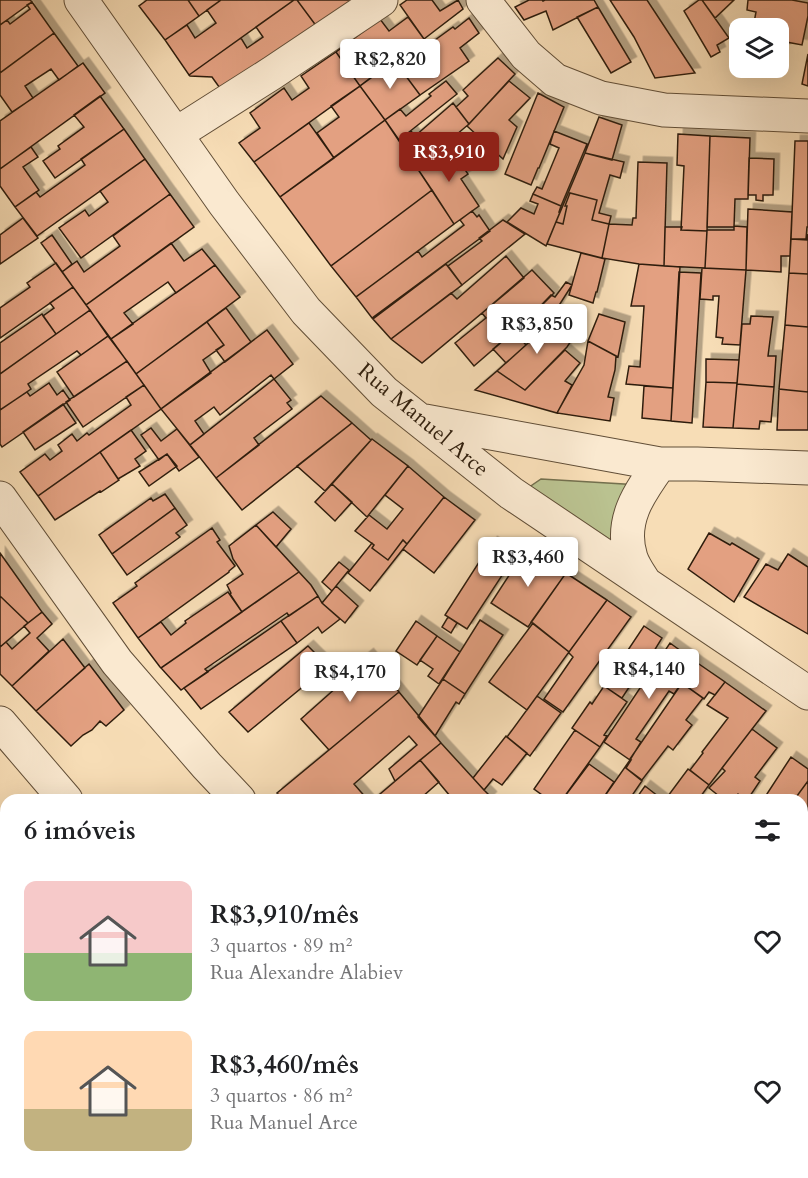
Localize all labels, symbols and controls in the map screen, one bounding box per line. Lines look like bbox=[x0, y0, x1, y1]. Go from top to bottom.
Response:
map controls bbox=[729, 18, 789, 78]
button: layers bbox=[729, 18, 789, 78]
pin: R$2,820 bbox=[335, 39, 445, 90]
text: R$2,820 bbox=[354, 45, 426, 72]
pin: R$3,910 bbox=[394, 132, 504, 183]
text: R$3,910 bbox=[413, 138, 485, 165]
pin: R$3,850 bbox=[482, 304, 592, 355]
text: R$3,850 bbox=[501, 310, 573, 337]
street label: Rua Manuel Arce bbox=[351, 356, 495, 484]
pin: R$3,460 bbox=[473, 537, 583, 588]
text: R$3,460 bbox=[492, 543, 564, 570]
pin: R$4,140 bbox=[594, 649, 704, 700]
pin: R$4,170 bbox=[295, 652, 405, 703]
text: R$4,140 bbox=[613, 655, 685, 682]
text: R$4,170 bbox=[314, 658, 386, 685]
text: 6 imóveis bbox=[24, 813, 136, 848]
icon: filters bbox=[751, 814, 784, 847]
text: R$3,910/mês bbox=[210, 897, 359, 932]
icon: home bbox=[72, 905, 144, 977]
icon: heart bbox=[751, 925, 784, 958]
text: 3 quartos · 89 m² bbox=[210, 932, 352, 959]
text: Rua Alexandre Alabiev bbox=[210, 959, 403, 986]
text: R$3,460/mês bbox=[210, 1047, 359, 1082]
icon: home bbox=[72, 1055, 144, 1127]
icon: heart bbox=[751, 1075, 784, 1108]
text: 3 quartos · 86 m² bbox=[210, 1082, 352, 1109]
text: Rua Manuel Arce bbox=[210, 1109, 358, 1136]

